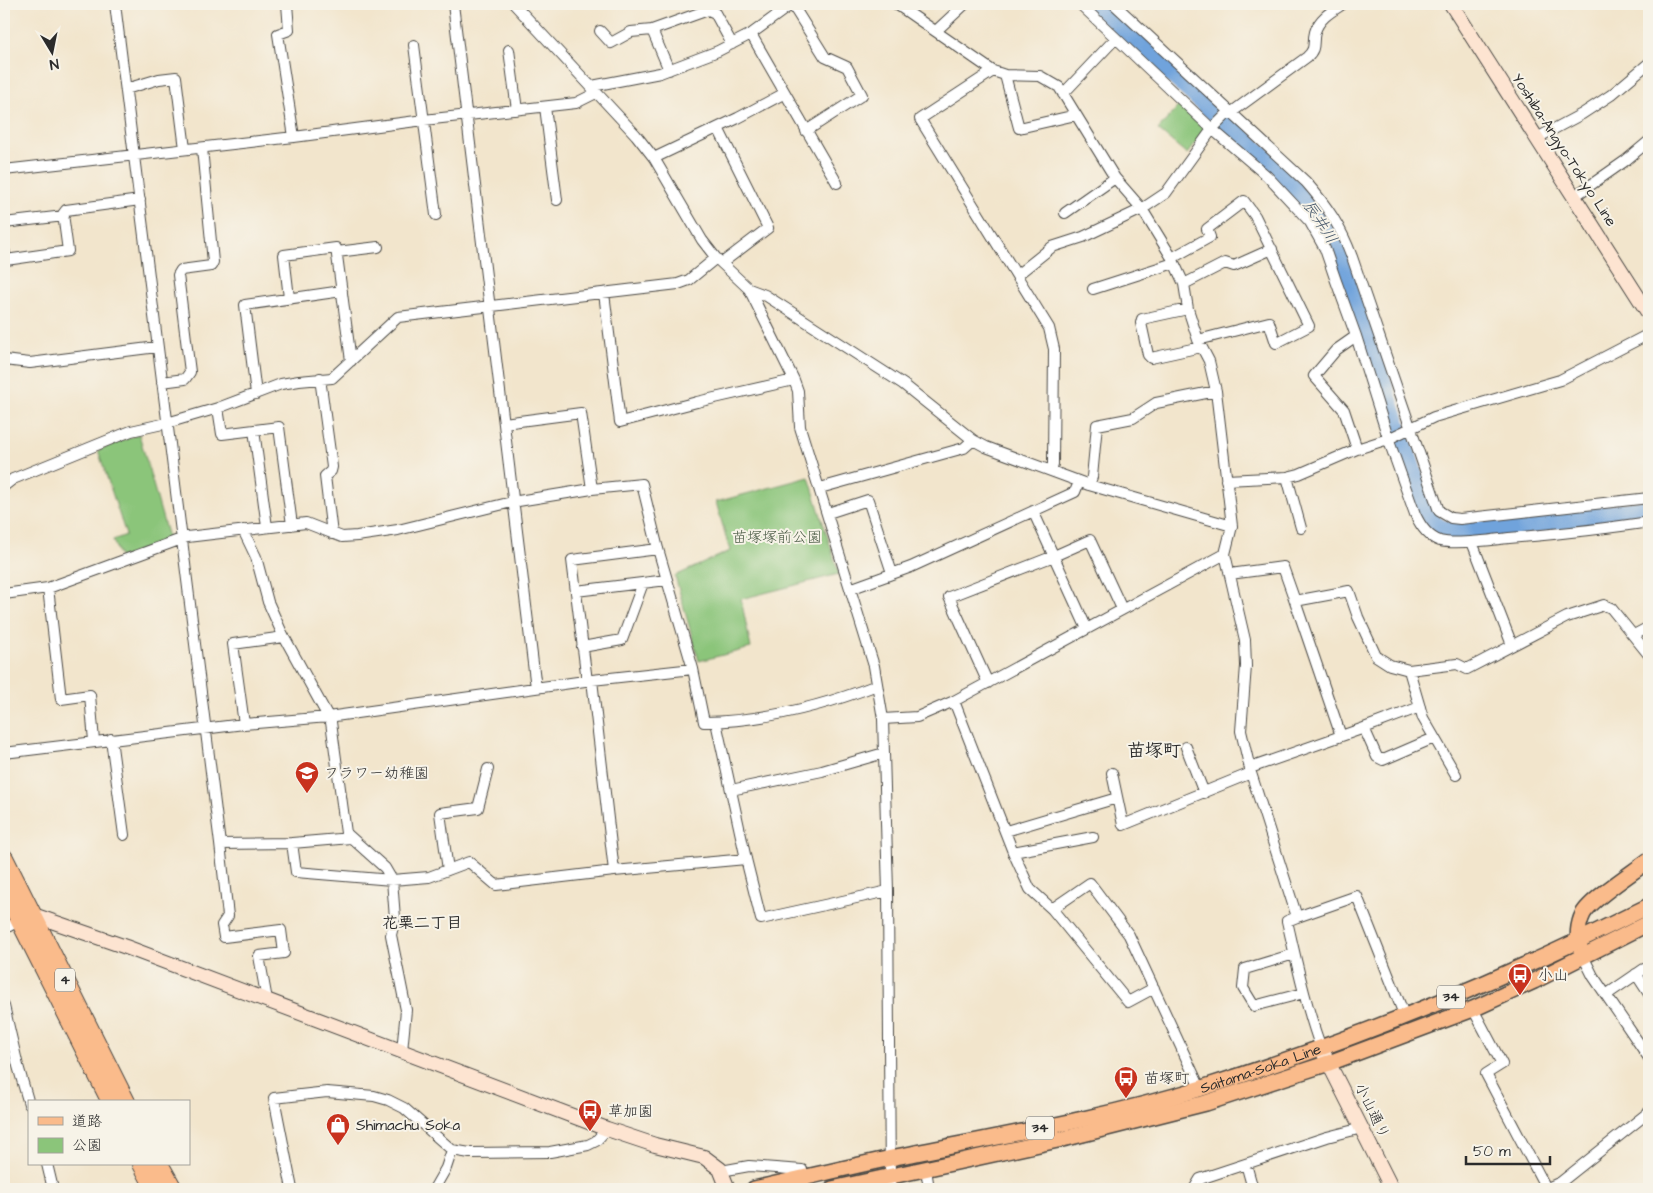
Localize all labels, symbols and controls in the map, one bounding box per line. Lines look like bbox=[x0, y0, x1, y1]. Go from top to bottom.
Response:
north arrow bbox=[28, 28, 78, 78]
text: N bbox=[48, 53, 60, 74]
street label: Yoshiba-Angyo-Tokyo Line bbox=[1506, 69, 1621, 231]
water label: 辰井川 bbox=[1298, 196, 1342, 248]
park label: 苗塚塚前公園 bbox=[732, 527, 822, 548]
district label: 苗塚町 bbox=[1127, 738, 1181, 763]
school or university icon: フラワー幼稚園 bbox=[294, 760, 320, 794]
place label: フラワー幼稚園 bbox=[324, 763, 429, 784]
district label: 花栗二丁目 bbox=[382, 912, 462, 934]
bus stop icon: 小山 bbox=[1507, 962, 1533, 996]
place label: 小山 bbox=[1538, 965, 1568, 986]
road number: 4 bbox=[55, 968, 75, 992]
road number: 34 bbox=[1437, 986, 1465, 1009]
street label: Saitama-Soka Line bbox=[1197, 1038, 1324, 1099]
bus stop icon: 苗塚町 bbox=[1113, 1065, 1139, 1099]
place label: 苗塚町 bbox=[1144, 1068, 1190, 1089]
street label: 小山通り bbox=[1349, 1079, 1395, 1143]
bus stop icon: 草加園 bbox=[577, 1098, 603, 1132]
legend bbox=[28, 1100, 190, 1166]
place label: 草加園 bbox=[608, 1101, 653, 1122]
text: 道路 bbox=[72, 1111, 102, 1132]
shop icon: Shimachu Soka bbox=[325, 1112, 351, 1146]
place label: Shimachu Soka bbox=[356, 1115, 460, 1136]
road number: 34 bbox=[1026, 1116, 1054, 1140]
scale bar bbox=[1466, 1133, 1549, 1165]
text: 公園 bbox=[72, 1135, 102, 1156]
text: 50 m bbox=[1473, 1141, 1511, 1162]

